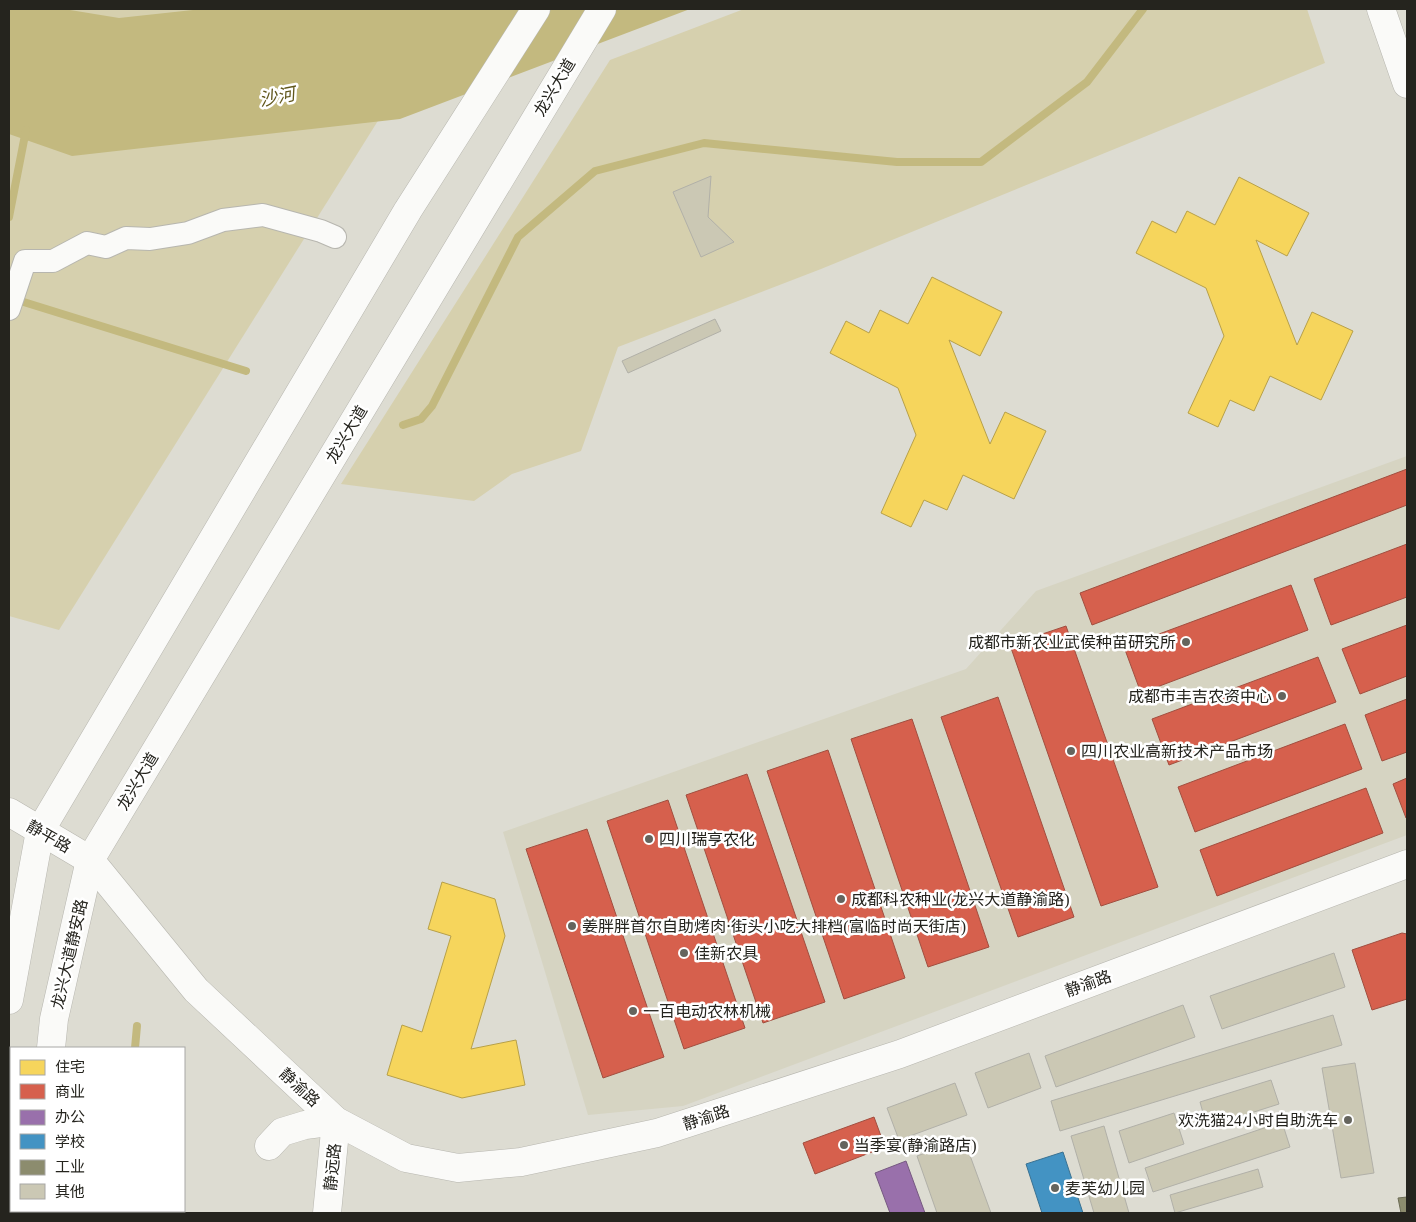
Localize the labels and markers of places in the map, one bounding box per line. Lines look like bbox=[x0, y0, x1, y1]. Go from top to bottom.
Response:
place label: 成都市新农业武侯种苗研究所 bbox=[968, 634, 1176, 651]
marker: 成都市新农业武侯种苗研究所 bbox=[1180, 636, 1192, 648]
place label: 成都市丰吉农资中心 bbox=[1128, 688, 1272, 705]
marker: 成都市丰吉农资中心 bbox=[1276, 690, 1288, 702]
place label: 四川农业高新技术产品市场 bbox=[1081, 743, 1273, 760]
marker: 四川农业高新技术产品市场 bbox=[1065, 745, 1077, 757]
place label: 四川瑞亨农化 bbox=[659, 831, 755, 848]
marker: 四川瑞亨农化 bbox=[643, 833, 655, 845]
place label: 成都科农种业(龙兴大道静渝路) bbox=[851, 891, 1070, 909]
marker: 成都科农种业(龙兴大道静渝路) bbox=[835, 893, 847, 905]
place label: 姜胖胖首尔自助烤肉·街头小吃大排档(富临时尚天街店) bbox=[582, 918, 966, 936]
marker: 姜胖胖首尔自助烤肉·街头小吃大排档(富临时尚天街店) bbox=[566, 920, 578, 932]
place label: 佳新农具 bbox=[694, 945, 758, 962]
marker: 佳新农具 bbox=[678, 947, 690, 959]
place label: 一百电动农林机械 bbox=[643, 1003, 771, 1020]
marker: 一百电动农林机械 bbox=[627, 1005, 639, 1017]
place label: 欢洗猫24小时自助洗车 bbox=[1178, 1112, 1338, 1129]
marker: 欢洗猫24小时自助洗车 bbox=[1342, 1114, 1354, 1126]
place label: 当季宴(静渝路店) bbox=[854, 1137, 977, 1155]
marker: 当季宴(静渝路店) bbox=[838, 1139, 850, 1151]
place label: 麦芙幼儿园 bbox=[1065, 1180, 1145, 1197]
marker: 麦芙幼儿园 bbox=[1049, 1182, 1061, 1194]

